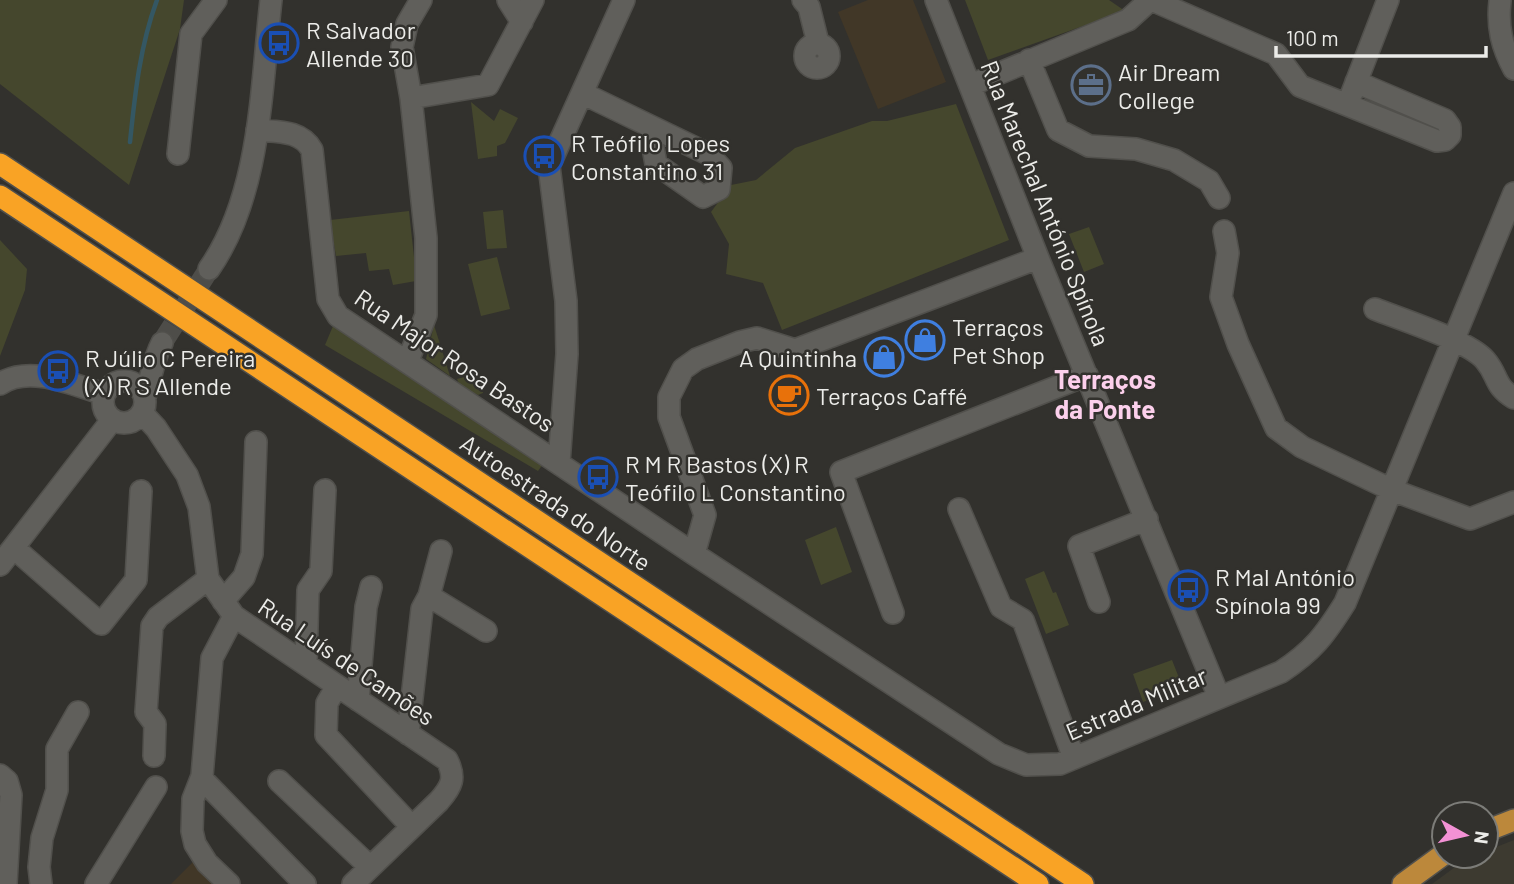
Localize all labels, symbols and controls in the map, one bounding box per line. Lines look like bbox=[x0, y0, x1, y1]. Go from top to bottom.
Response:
scale bar bbox=[1276, 14, 1486, 58]
place label: R Salvador Allende 30 bbox=[306, 15, 416, 72]
bus stop icon: R Salvador Allende 30 bbox=[258, 22, 300, 64]
text: 100 m bbox=[1286, 25, 1339, 50]
street label: Rua Marechal António Spínola bbox=[975, 56, 1117, 350]
place label: Air Dream College bbox=[1118, 57, 1220, 114]
office icon: Air Dream College bbox=[1070, 64, 1112, 106]
place label: R Teófilo Lopes Constantino 31 bbox=[571, 128, 730, 185]
bus stop icon: R Teófilo Lopes Constantino 31 bbox=[523, 135, 565, 177]
street label: Rua Major Rosa Bastos bbox=[350, 282, 560, 438]
place label: Terraços Pet Shop bbox=[952, 312, 1045, 369]
shop icon: Terraços Pet Shop bbox=[904, 319, 946, 361]
shop icon: A Quintinha bbox=[863, 336, 905, 378]
place label: R Júlio C Pereira (X) R S Allende bbox=[84, 343, 255, 400]
place label: A Quintinha bbox=[739, 343, 857, 372]
bus stop icon: R Júlio C Pereira (X) R S Allende bbox=[37, 350, 79, 392]
district label: Terraços da Ponte bbox=[1054, 363, 1156, 424]
cafe icon: Terraços Caffé bbox=[768, 374, 810, 416]
place label: Terraços Caffé bbox=[816, 381, 968, 410]
street label: Autoestrada do Norte bbox=[455, 428, 657, 576]
place label: R M R Bastos (X) R Teófilo L Constantino bbox=[625, 449, 846, 506]
bus stop icon: R M R Bastos (X) R Teófilo L Constantino bbox=[577, 456, 619, 498]
place label: R Mal António Spínola 99 bbox=[1215, 562, 1355, 619]
bus stop icon: R Mal António Spínola 99 bbox=[1167, 569, 1209, 611]
street label: Rua Luís de Camões bbox=[253, 591, 441, 731]
street label: Estrada Militar bbox=[1061, 660, 1211, 746]
north arrow bbox=[1430, 800, 1500, 870]
text: N bbox=[1470, 830, 1495, 845]

